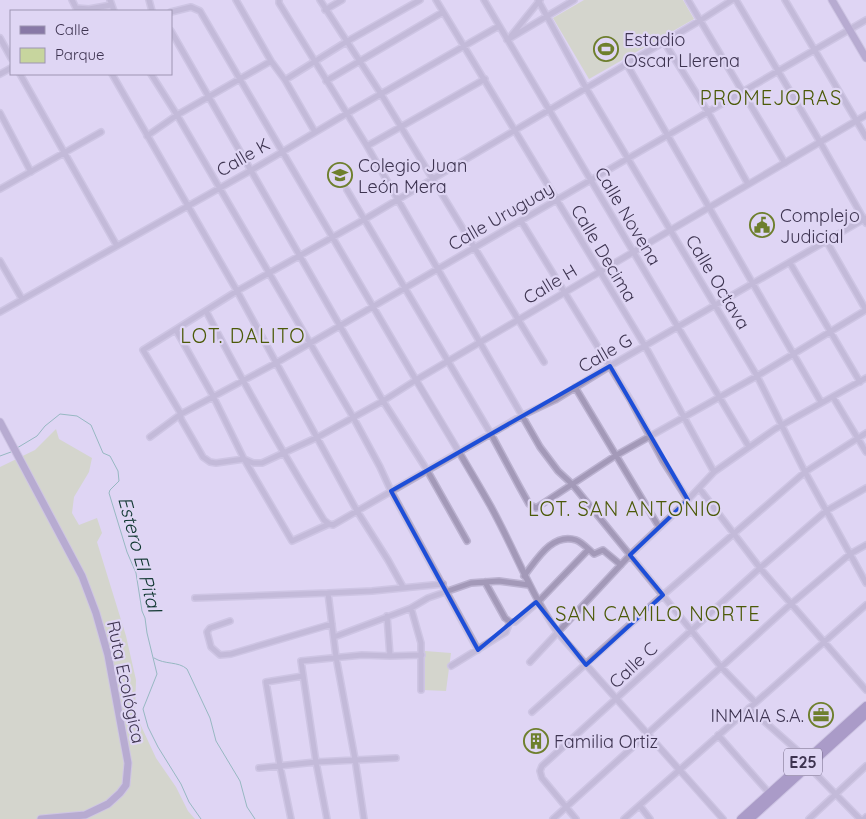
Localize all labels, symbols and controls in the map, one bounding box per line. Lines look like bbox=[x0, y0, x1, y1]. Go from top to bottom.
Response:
legend bbox=[10, 10, 172, 75]
text: Calle bbox=[55, 20, 89, 39]
place label: Estadio Oscar Llerena bbox=[624, 28, 740, 72]
sports icon: Estadio Oscar Llerena bbox=[593, 36, 619, 62]
text: Parque bbox=[55, 45, 105, 64]
district label: PROMEJORAS bbox=[700, 85, 842, 110]
street label: Calle K bbox=[212, 133, 274, 181]
place label: Colegio Juan León Mera bbox=[358, 154, 467, 198]
school or university icon: Colegio Juan León Mera bbox=[327, 162, 353, 188]
street label: Calle Novena bbox=[590, 163, 666, 269]
street label: Calle Uruguay bbox=[444, 177, 558, 255]
street label: Calle Decima bbox=[566, 200, 642, 306]
place label: Complejo Judicial bbox=[780, 204, 860, 248]
public building icon: Complejo Judicial bbox=[749, 212, 775, 238]
street label: Calle Octava bbox=[681, 231, 755, 333]
street label: Calle H bbox=[519, 259, 581, 309]
district label: LOT. DALITO bbox=[180, 323, 306, 348]
street label: Calle G bbox=[574, 328, 636, 378]
water label: Estero El Pital bbox=[113, 494, 168, 617]
district label: LOT. SAN ANTONIO bbox=[528, 496, 722, 521]
district label: SAN CAMILO NORTE bbox=[555, 601, 761, 626]
street label: Ruta Ecológica bbox=[102, 619, 150, 745]
street label: Calle C bbox=[604, 637, 662, 693]
office icon: INMAIA S.A. bbox=[808, 702, 834, 728]
place label: INMAIA S.A. bbox=[711, 704, 804, 727]
building icon: Familia Ortiz bbox=[523, 728, 549, 754]
place label: Familia Ortiz bbox=[554, 730, 658, 753]
road number: E25 bbox=[784, 749, 822, 776]

